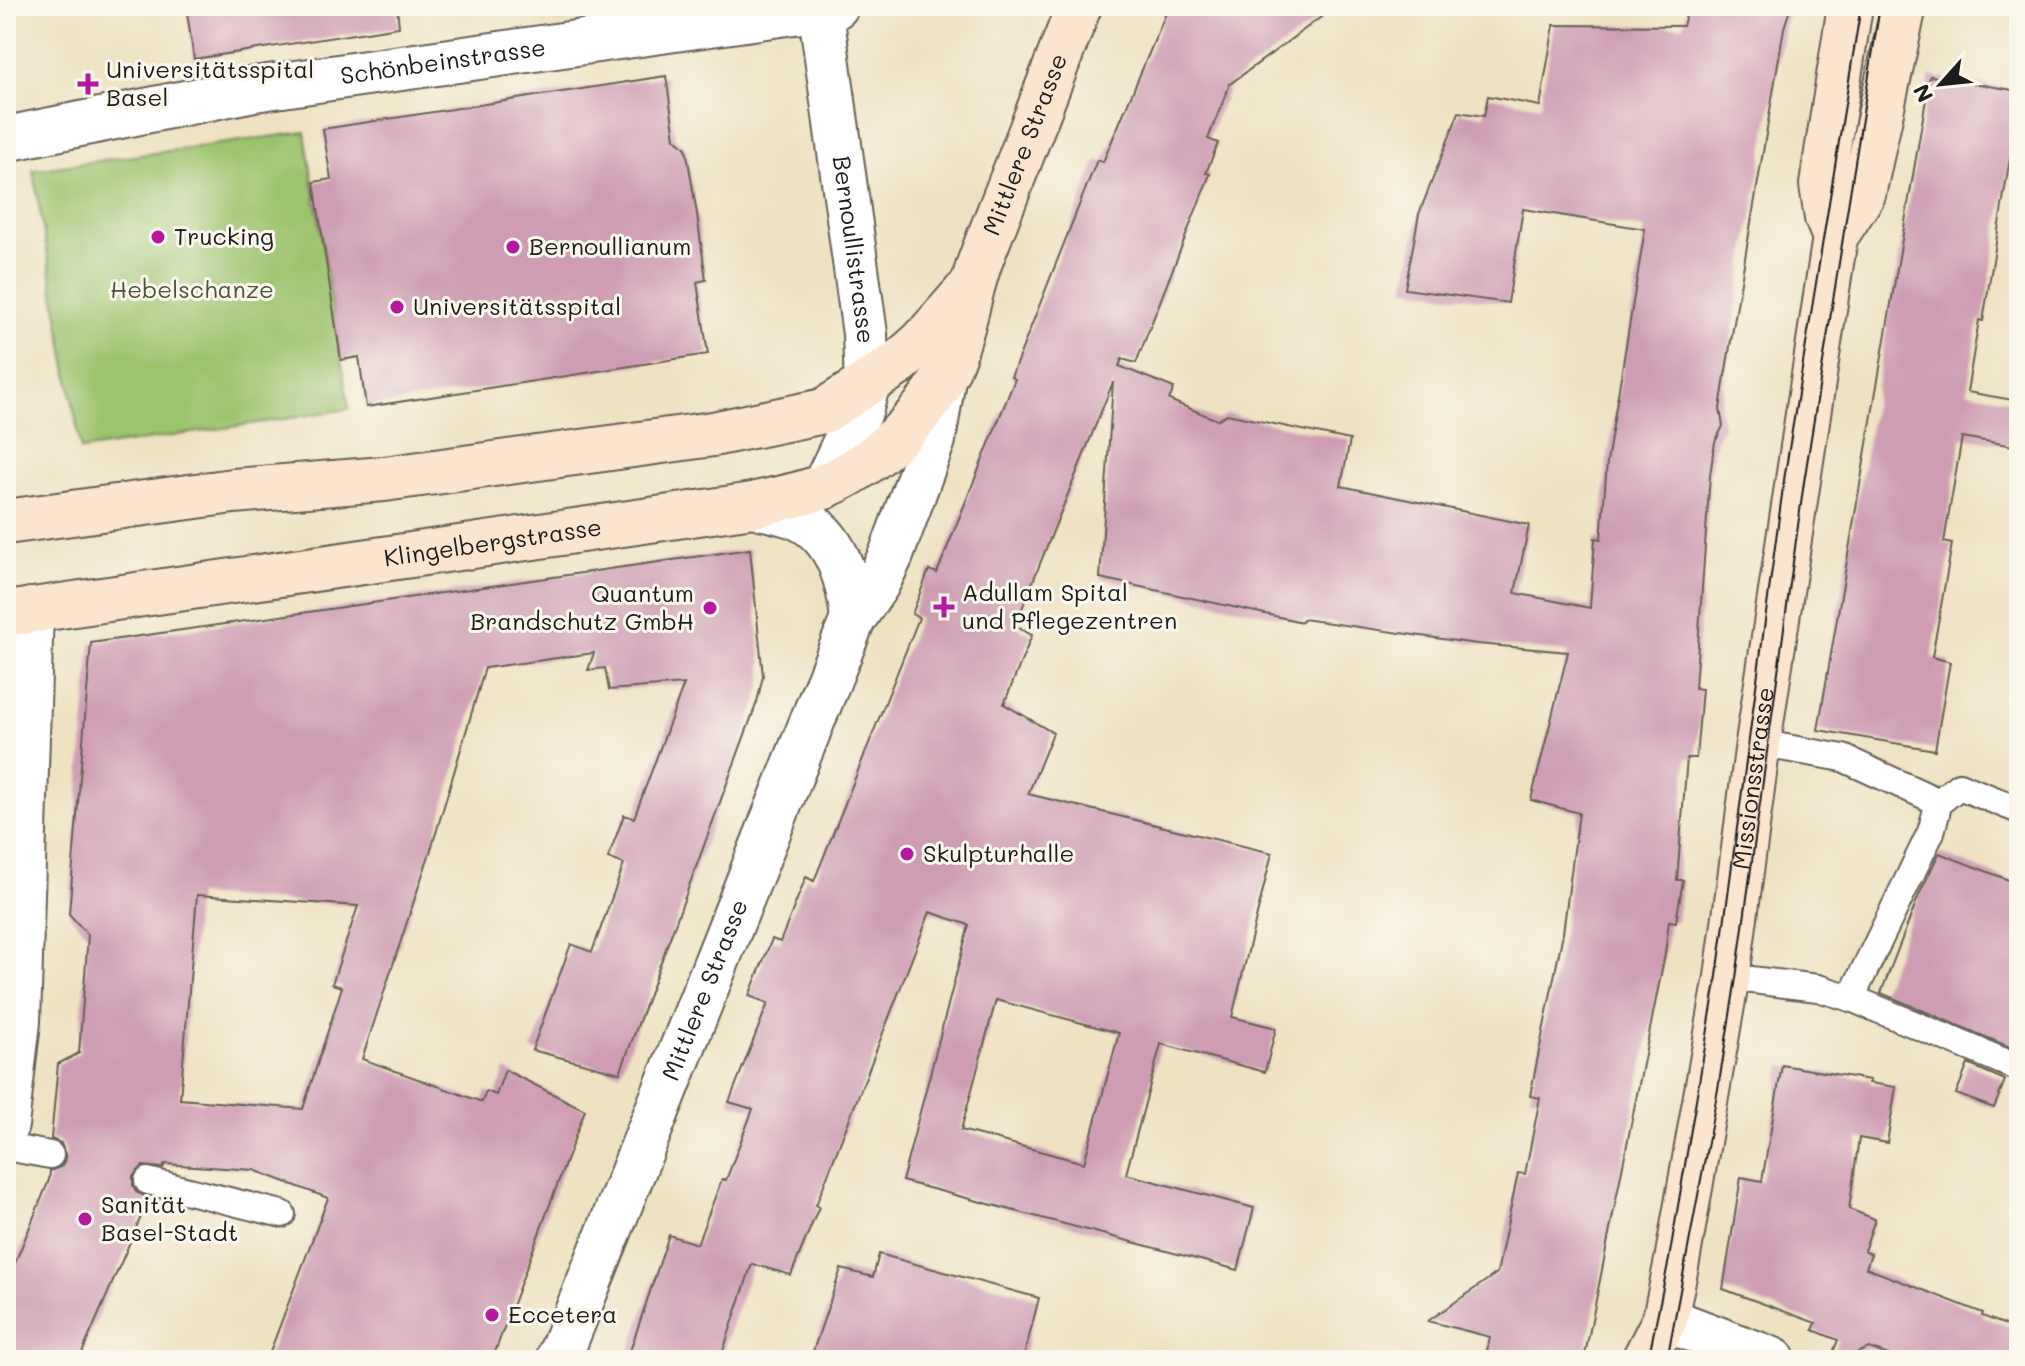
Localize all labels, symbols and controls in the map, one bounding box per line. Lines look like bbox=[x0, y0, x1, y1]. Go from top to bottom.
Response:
street label: Schönbeinstrasse bbox=[338, 31, 548, 91]
north arrow bbox=[1901, 44, 1981, 124]
street label: Mittlere Strasse bbox=[975, 49, 1073, 239]
place label: Universitätsspital Basel bbox=[106, 53, 314, 112]
marker: Universitätsspital Basel bbox=[77, 73, 99, 95]
text: N bbox=[1906, 79, 1939, 107]
street label: Bernoullistrasse bbox=[827, 154, 882, 344]
place label: Trucking bbox=[174, 220, 274, 251]
marker: Trucking bbox=[149, 228, 167, 246]
place label: Bernoullianum bbox=[529, 230, 691, 261]
marker: Bernoullianum bbox=[504, 238, 522, 256]
park label: Hebelschanze bbox=[110, 273, 274, 304]
place label: Universitätsspital bbox=[413, 290, 621, 321]
marker: Universitätsspital bbox=[388, 298, 406, 316]
street label: Klingelbergstrasse bbox=[382, 510, 604, 573]
place label: Adullam Spital und Pflegezentren bbox=[962, 576, 1177, 635]
place label: Quantum Brandschutz GmbH bbox=[470, 577, 694, 636]
marker: Adullam Spital und Pflegezentren bbox=[933, 596, 955, 618]
marker: Quantum Brandschutz GmbH bbox=[701, 599, 719, 617]
street label: Missionsstrasse bbox=[1724, 685, 1780, 871]
place label: Skulpturhalle bbox=[923, 837, 1074, 868]
marker: Skulpturhalle bbox=[898, 845, 916, 863]
street label: Mittlere Strasse bbox=[654, 895, 754, 1085]
place label: Sanität Basel-Stadt bbox=[101, 1188, 238, 1247]
marker: Sanität Basel-Stadt bbox=[76, 1210, 94, 1228]
place label: Eccetera bbox=[508, 1298, 617, 1329]
marker: Eccetera bbox=[483, 1306, 501, 1324]

